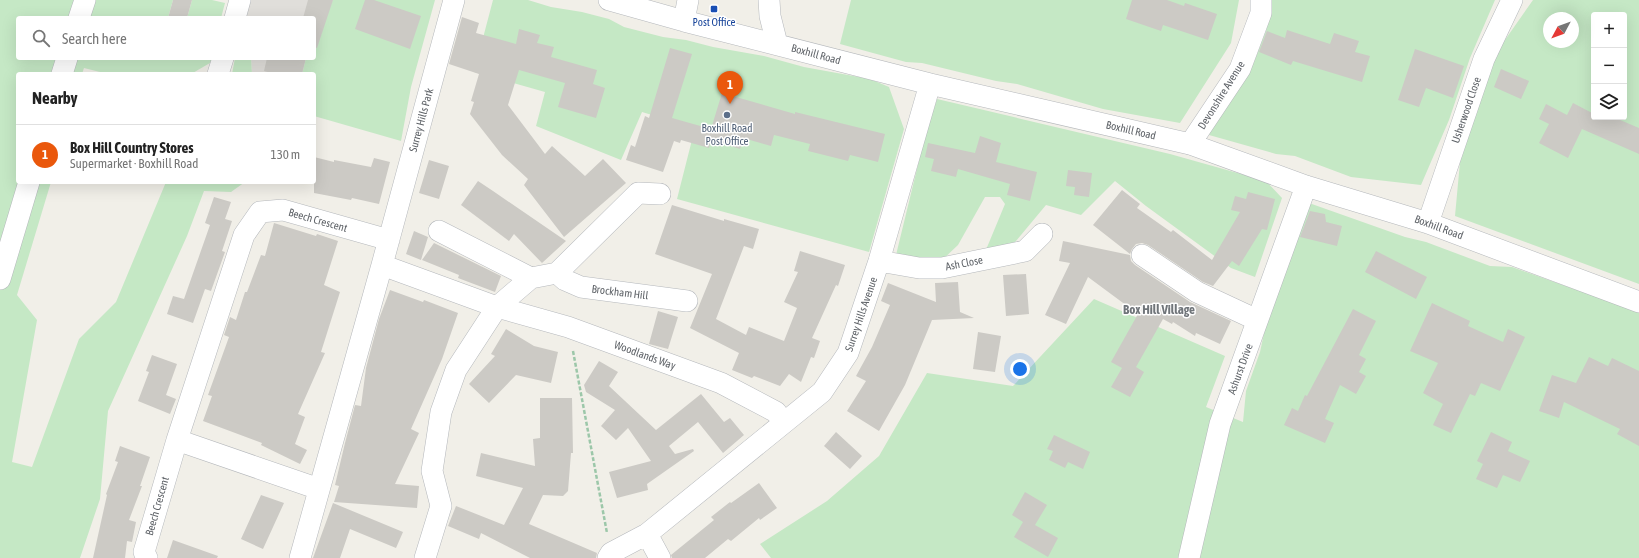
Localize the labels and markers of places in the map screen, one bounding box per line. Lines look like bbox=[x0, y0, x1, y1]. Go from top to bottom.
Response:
marker: Post Office bbox=[709, 4, 719, 14]
place label: Post Office bbox=[693, 16, 736, 28]
pin: 1 bbox=[717, 71, 743, 104]
marker: Boxhill Road Post Office bbox=[722, 110, 732, 120]
place label: Boxhill Road Post Office bbox=[702, 122, 752, 147]

